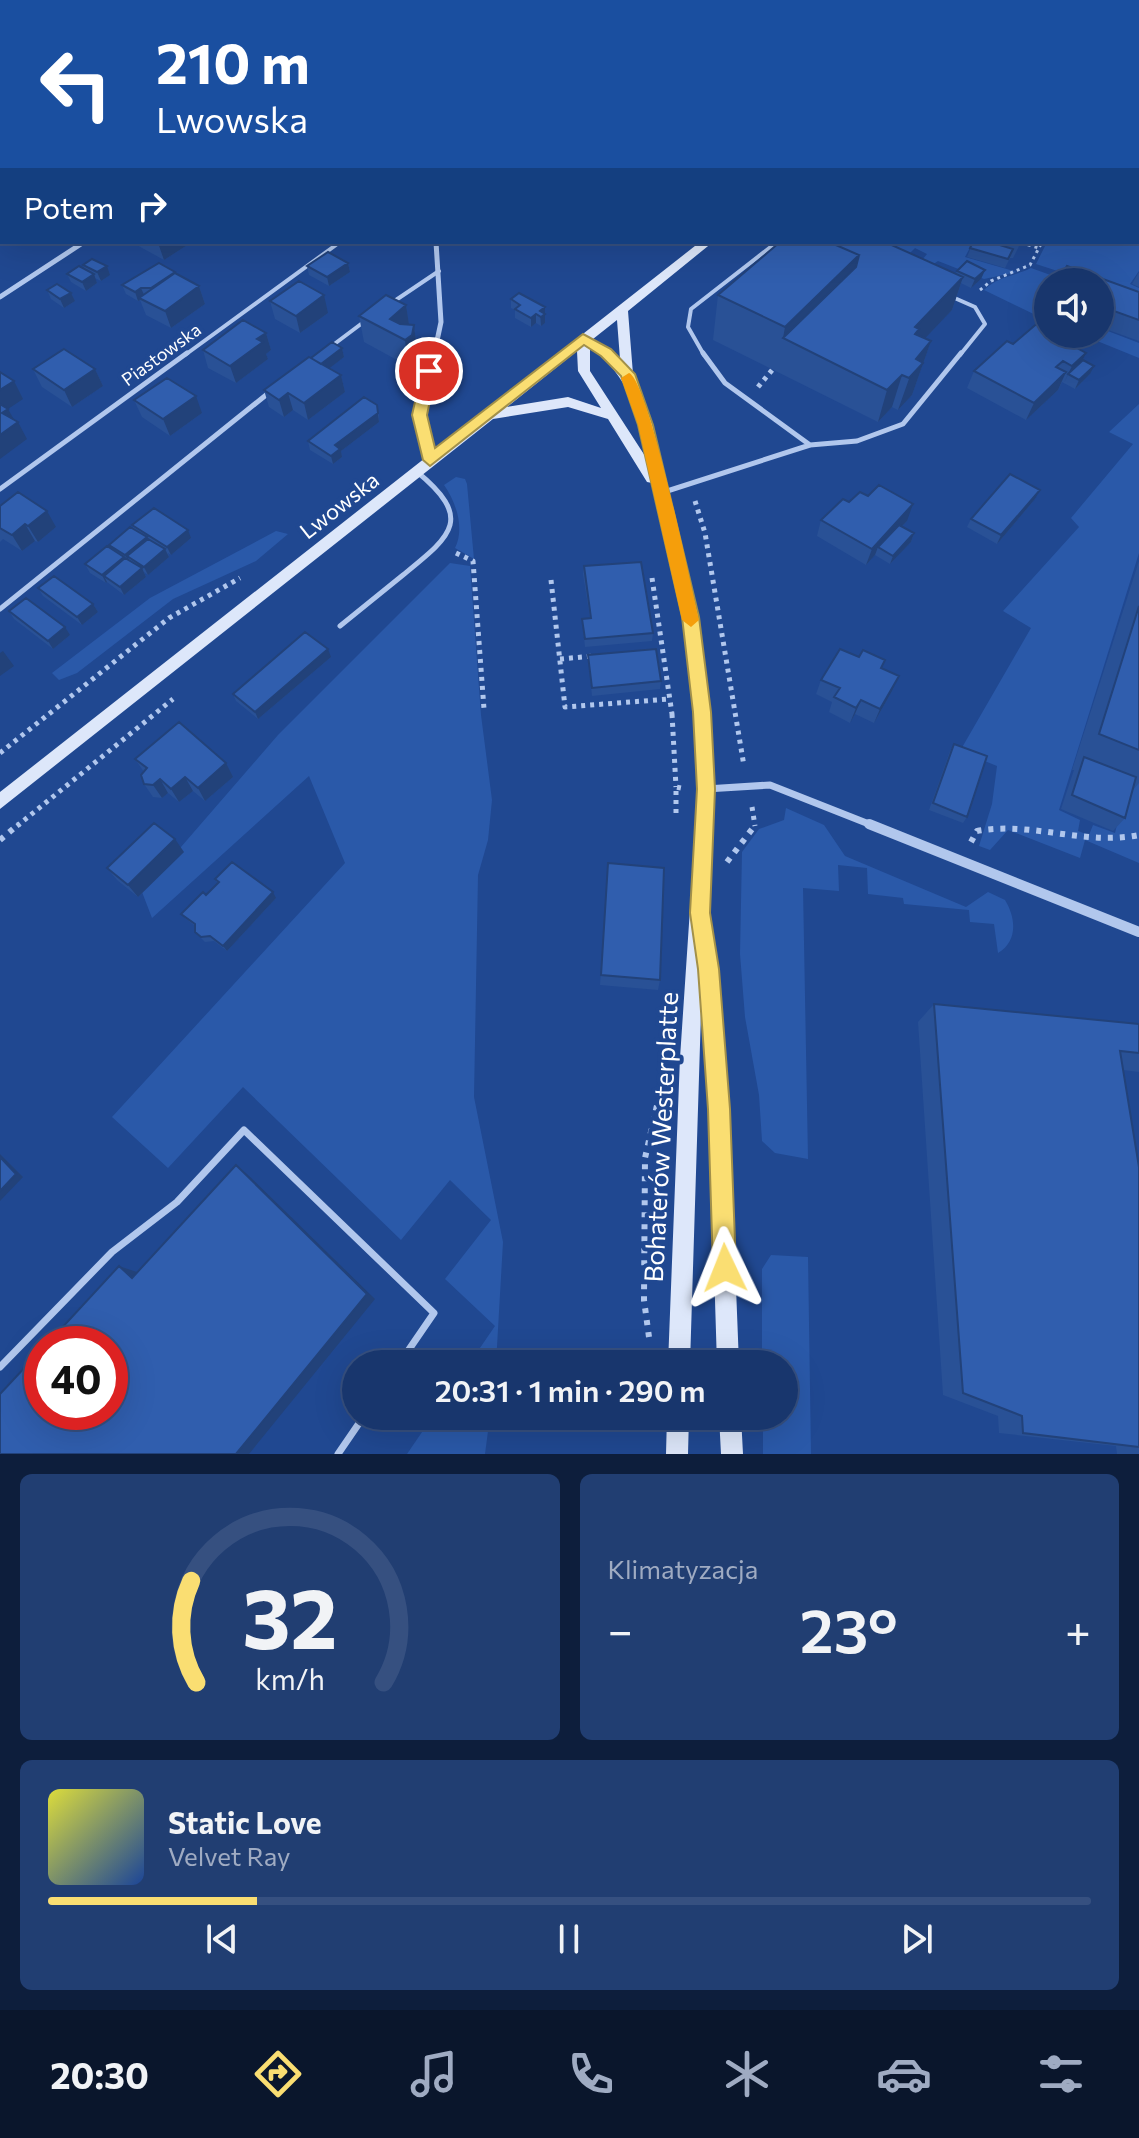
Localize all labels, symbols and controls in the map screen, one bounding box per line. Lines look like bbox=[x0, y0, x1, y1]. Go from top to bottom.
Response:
text: 210 m bbox=[156, 27, 310, 96]
icon: left bbox=[24, 32, 128, 136]
text: Lwowska bbox=[156, 96, 308, 140]
icon: right bbox=[130, 184, 174, 228]
text: Potem bbox=[24, 188, 114, 225]
map controls bbox=[1034, 268, 1114, 348]
button: sound bbox=[1034, 268, 1114, 348]
street label: Piastowska bbox=[117, 318, 205, 390]
pin bbox=[395, 337, 463, 405]
icon: arrive bbox=[407, 349, 451, 393]
street label: Lwowska bbox=[294, 466, 384, 544]
street label: Bohaterów Westerplatte bbox=[637, 991, 683, 1283]
position arrow bbox=[683, 1226, 767, 1310]
speed limit sign: 40 bbox=[24, 1326, 128, 1430]
text: 20:31 · 1 min · 290 m bbox=[435, 1371, 705, 1408]
text: Klimatyzacja bbox=[608, 1553, 758, 1584]
text: 32 bbox=[242, 1564, 337, 1666]
text: 23° bbox=[800, 1592, 898, 1665]
text: − bbox=[608, 1602, 633, 1656]
text: + bbox=[1065, 1602, 1091, 1656]
text: km/h bbox=[255, 1661, 325, 1696]
text: Static Love bbox=[168, 1803, 322, 1840]
text: Velvet Ray bbox=[168, 1840, 291, 1871]
icon: previous bbox=[200, 1917, 244, 1961]
icon: pause bbox=[547, 1917, 591, 1961]
icon: next bbox=[895, 1917, 939, 1961]
icon: directions bbox=[250, 2046, 306, 2102]
icon: music bbox=[406, 2046, 462, 2102]
icon: phone bbox=[563, 2046, 619, 2102]
icon: climate bbox=[719, 2046, 775, 2102]
icon: car bbox=[876, 2046, 932, 2102]
icon: filters bbox=[1033, 2046, 1089, 2102]
text: 20:30 bbox=[50, 2052, 149, 2096]

